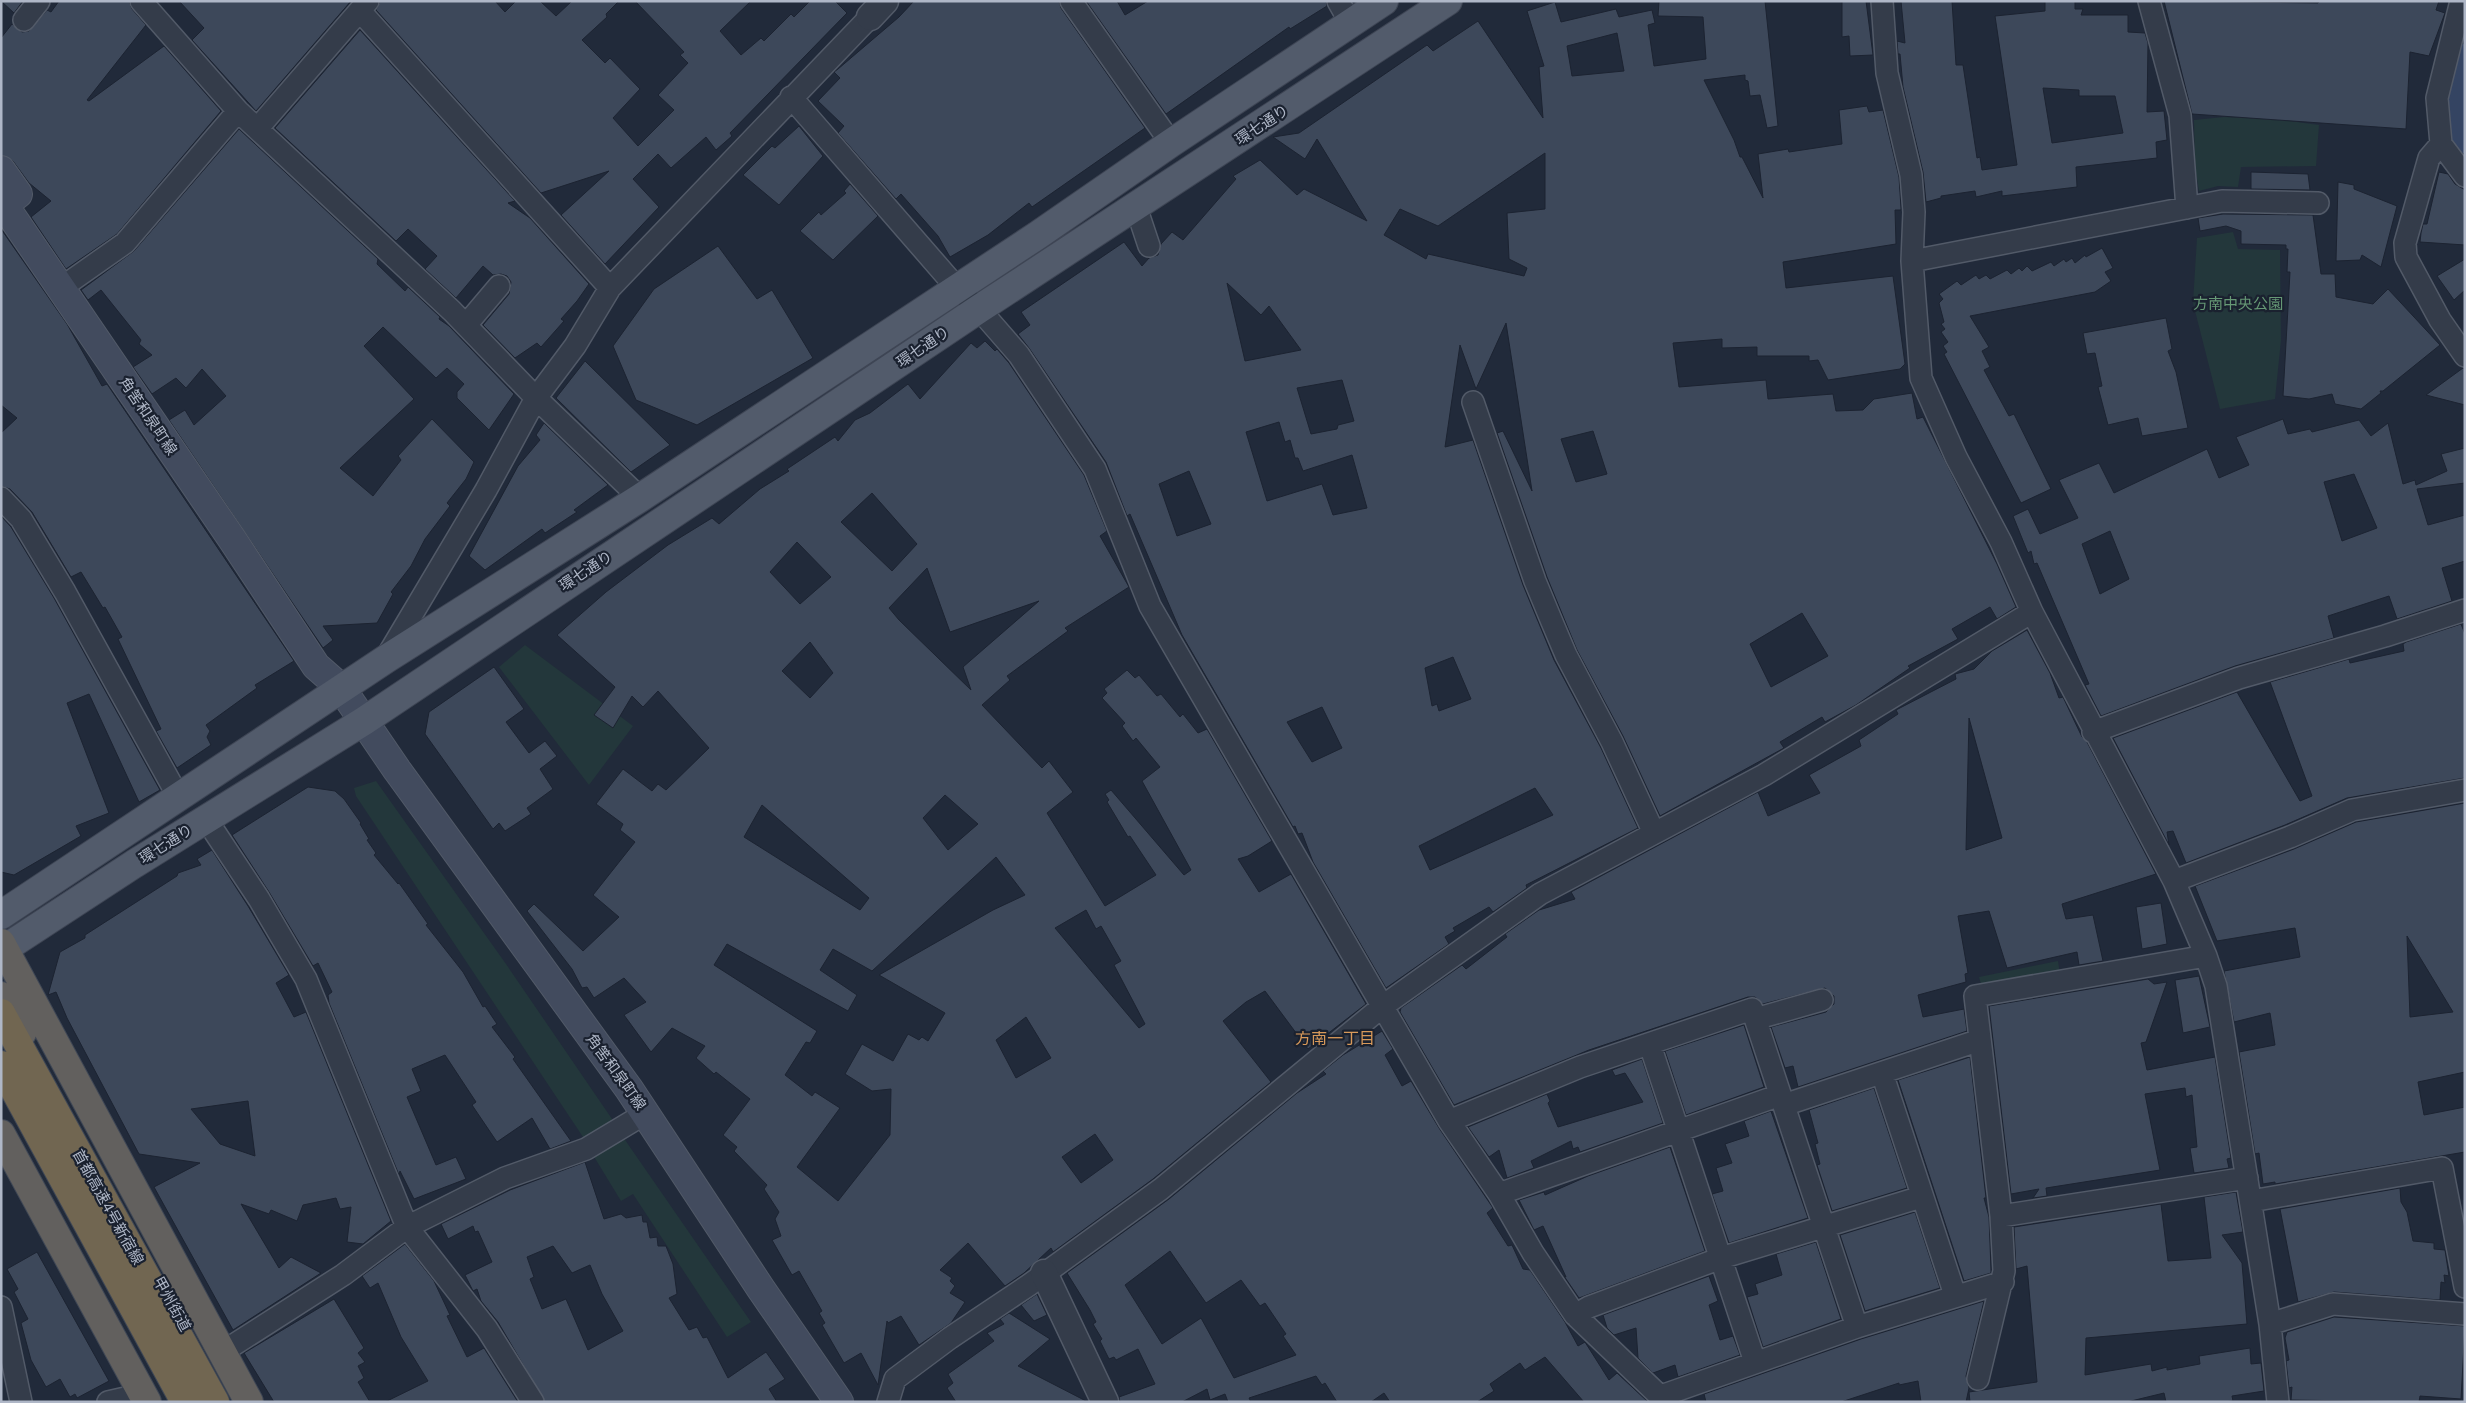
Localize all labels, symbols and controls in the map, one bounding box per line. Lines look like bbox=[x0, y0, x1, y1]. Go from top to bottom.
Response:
street label: 環七通り bbox=[1231, 100, 1293, 150]
park label: 方南中央公園 bbox=[2193, 294, 2283, 314]
street label: 環七通り bbox=[893, 322, 953, 372]
street label: 角筈和泉町線 bbox=[115, 373, 181, 459]
street label: 環七通り bbox=[555, 546, 617, 596]
street label: 環七通り bbox=[135, 820, 197, 868]
district label: 方南一丁目 bbox=[1295, 1028, 1375, 1050]
street label: 角筈和泉町線 bbox=[581, 1030, 651, 1114]
street label: 首都高速4号新宿線 bbox=[68, 1146, 148, 1268]
street label: 甲州街道 bbox=[149, 1273, 195, 1335]

